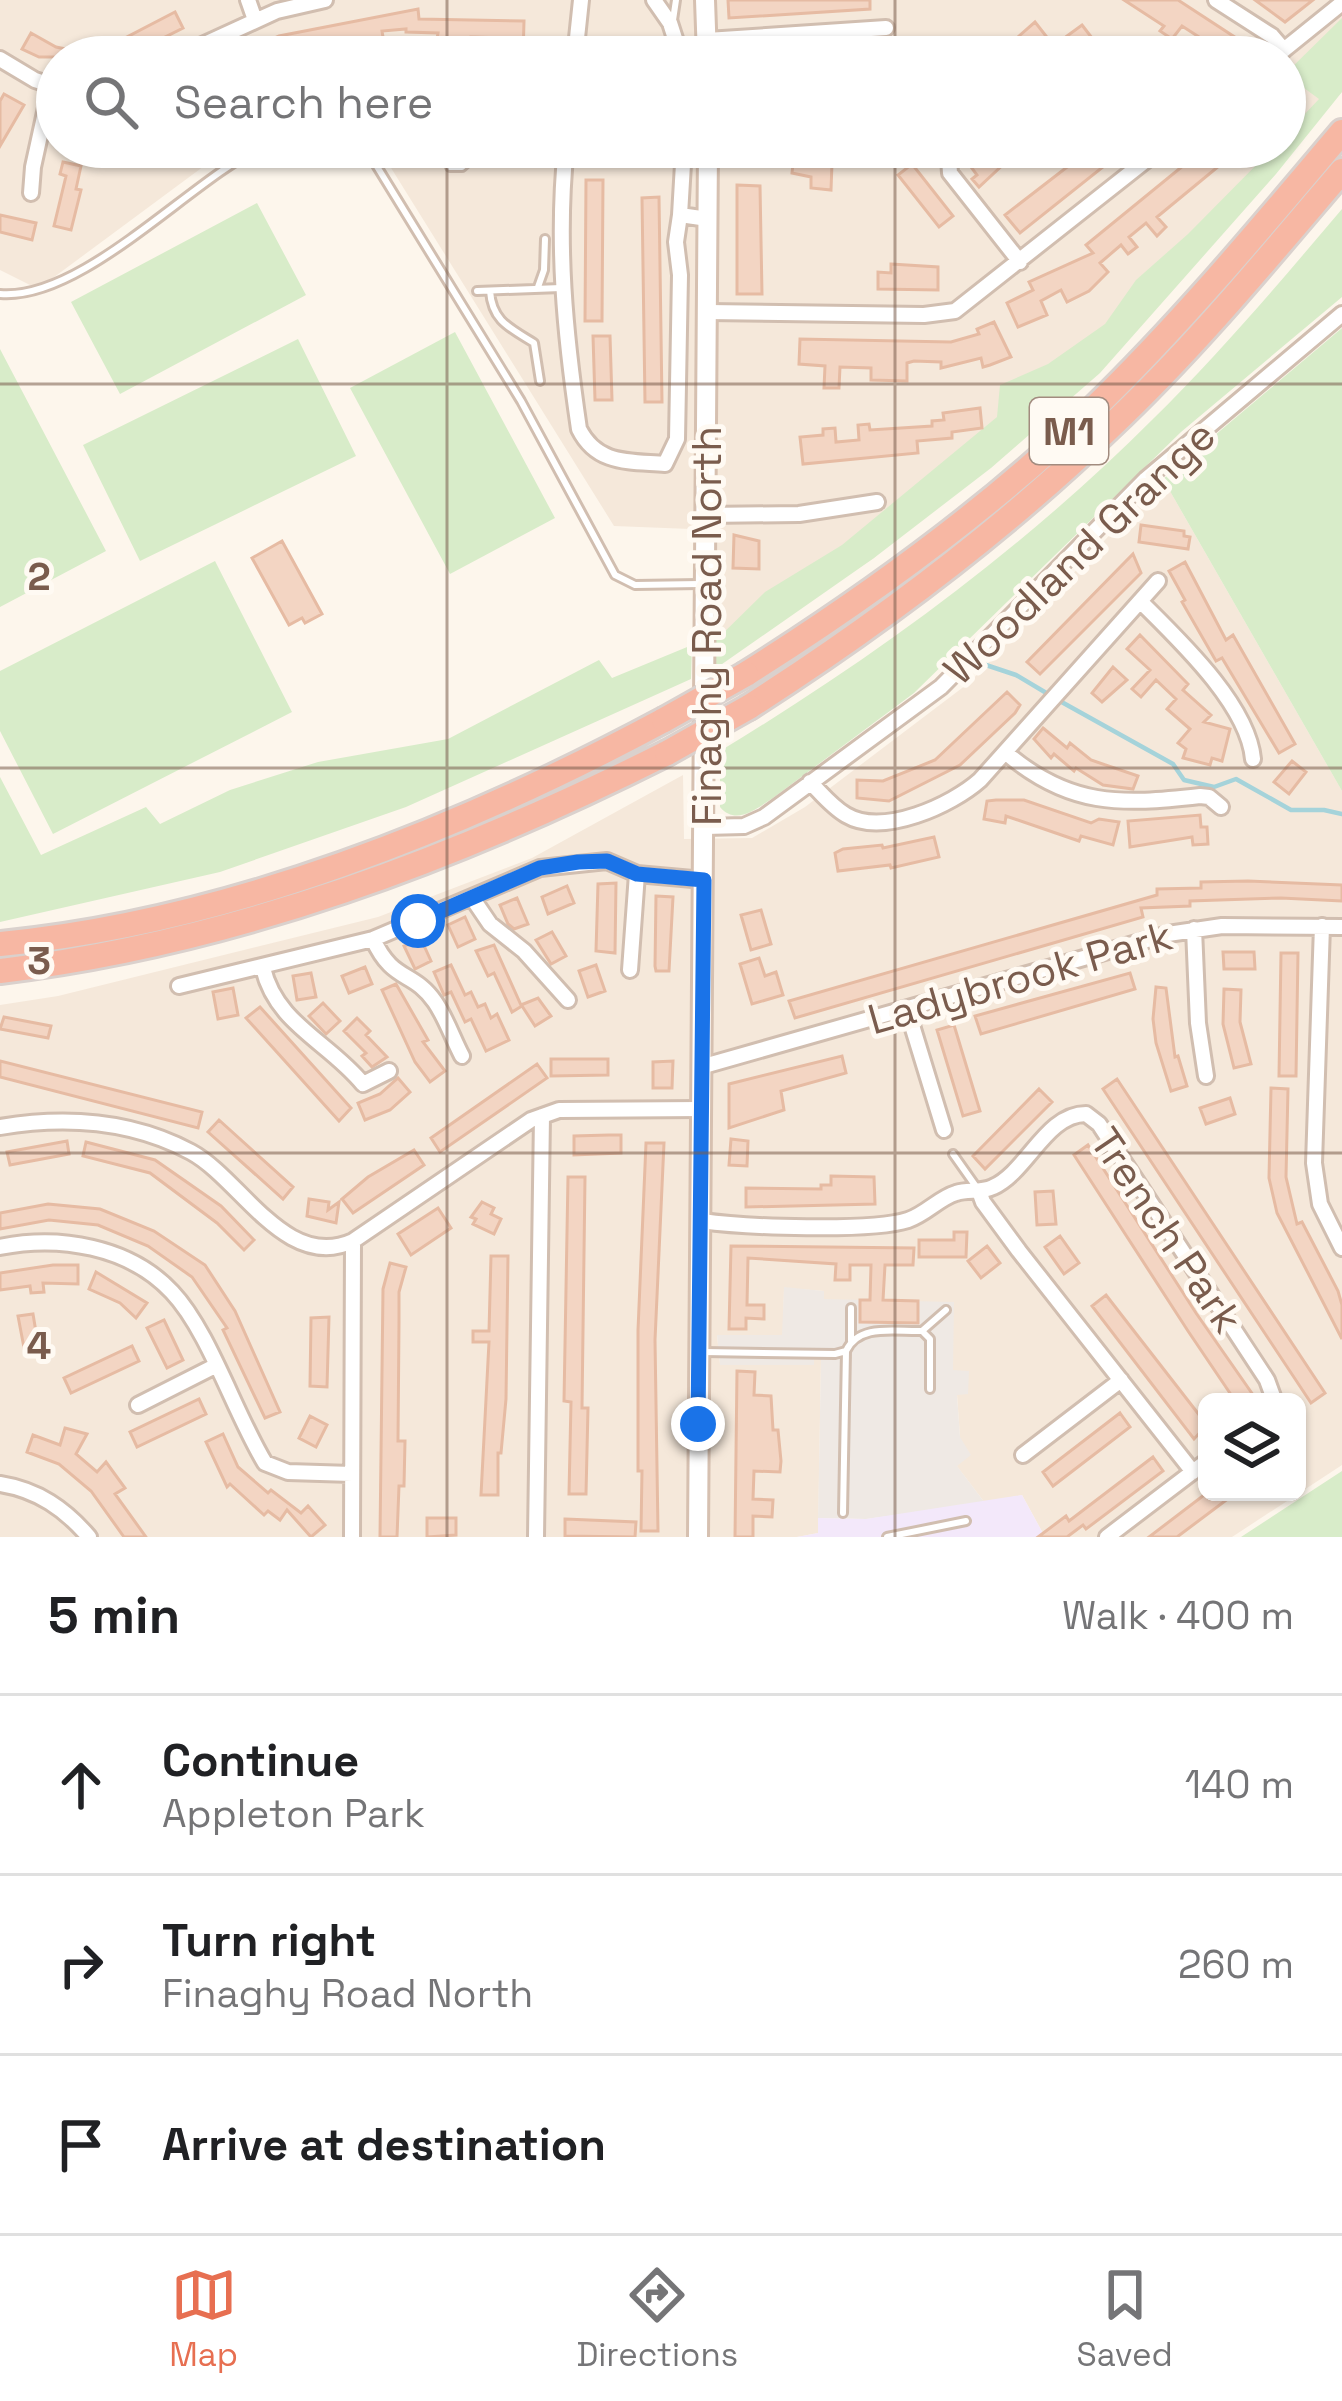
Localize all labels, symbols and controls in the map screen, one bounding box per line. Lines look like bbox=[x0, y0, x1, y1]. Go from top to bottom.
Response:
search box bbox=[36, 36, 1306, 168]
icon: search bbox=[78, 69, 144, 135]
text: Search here bbox=[174, 74, 433, 131]
road number: M1 bbox=[1030, 398, 1108, 464]
street label: Woodland Grange bbox=[932, 409, 1226, 696]
street label: Finaghy Road North bbox=[680, 426, 733, 826]
text: 2 bbox=[27, 552, 51, 601]
route start bbox=[391, 894, 445, 948]
street label: Ladybrook Park bbox=[862, 909, 1178, 1046]
text: 3 bbox=[27, 936, 51, 985]
street label: Trench Park bbox=[1079, 1118, 1255, 1343]
text: 4 bbox=[27, 1321, 51, 1370]
map controls bbox=[1198, 1393, 1306, 1501]
button: layers bbox=[1198, 1393, 1306, 1501]
route end bbox=[671, 1397, 725, 1451]
text: 5 min bbox=[48, 1583, 180, 1648]
text: Walk · 400 m bbox=[1062, 1591, 1294, 1640]
text: Continue bbox=[162, 1732, 359, 1789]
icon: ahead bbox=[48, 1752, 114, 1818]
text: 140 m bbox=[1185, 1760, 1294, 1809]
text: Appleton Park bbox=[162, 1789, 425, 1838]
text: Turn right bbox=[162, 1912, 376, 1969]
icon: right bbox=[48, 1932, 114, 1998]
text: 260 m bbox=[1178, 1940, 1294, 1989]
text: Finaghy Road North bbox=[162, 1969, 533, 2018]
icon: arrive bbox=[48, 2112, 114, 2178]
text: Arrive at destination bbox=[162, 2116, 606, 2173]
tab: Map bbox=[169, 2262, 238, 2376]
tab: Directions bbox=[576, 2262, 738, 2376]
tab: Saved bbox=[1077, 2262, 1173, 2376]

